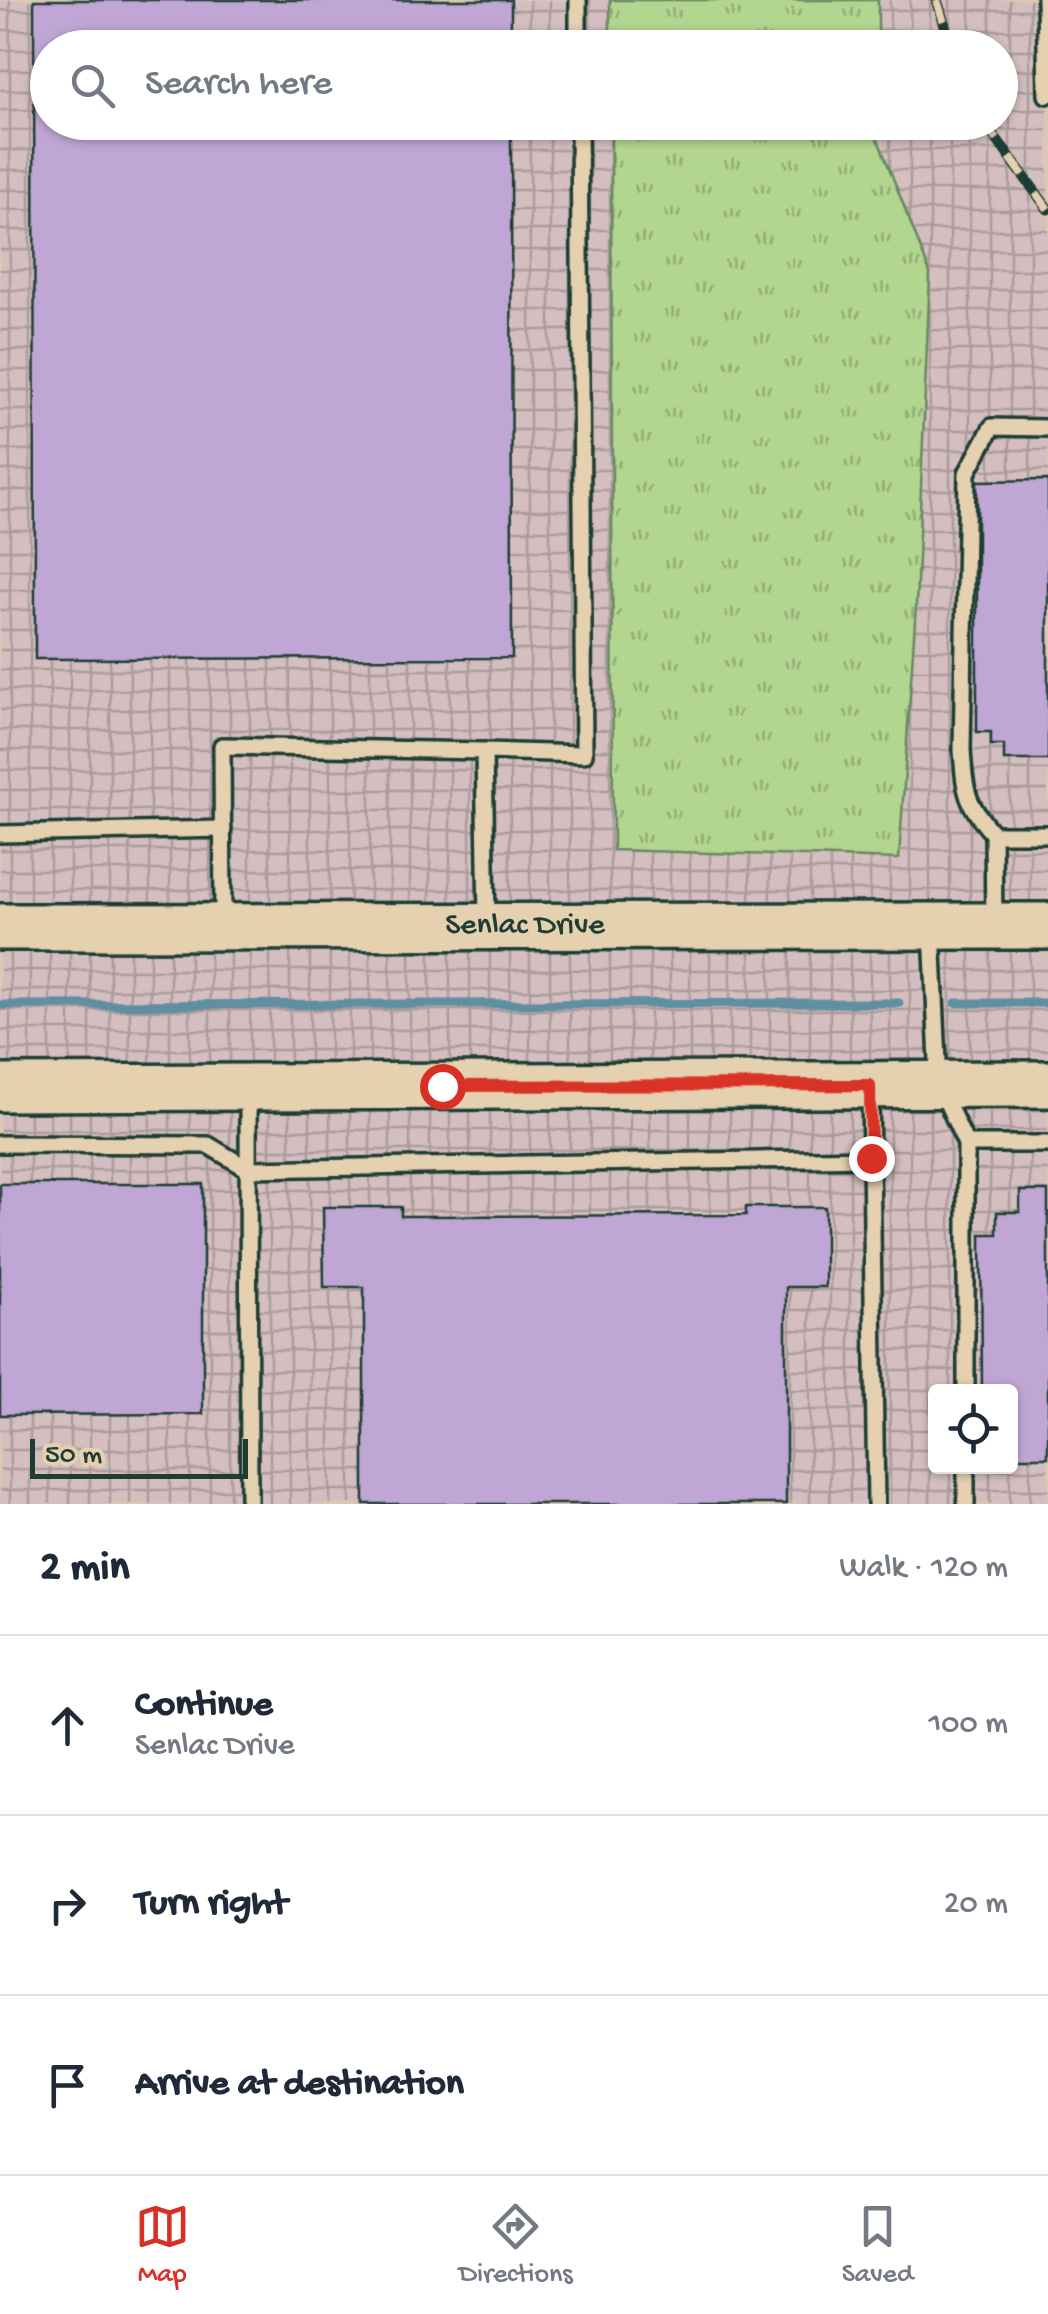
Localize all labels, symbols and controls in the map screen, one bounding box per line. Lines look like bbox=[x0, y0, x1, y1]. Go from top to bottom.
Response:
search box bbox=[30, 30, 1018, 140]
icon: search bbox=[65, 58, 120, 113]
text: Search here bbox=[145, 63, 332, 107]
street label: Senlac Drive bbox=[445, 907, 605, 946]
route start bbox=[420, 1064, 466, 1110]
route end bbox=[849, 1136, 895, 1182]
map controls bbox=[928, 1384, 1018, 1474]
button: locate bbox=[928, 1384, 1018, 1474]
scale bar bbox=[30, 1434, 248, 1478]
text: 50 m bbox=[45, 1440, 102, 1473]
text: 2 min bbox=[40, 1545, 129, 1594]
text: Walk · 120 m bbox=[839, 1550, 1008, 1588]
text: Continue bbox=[135, 1684, 273, 1728]
icon: ahead bbox=[40, 1698, 95, 1753]
text: 100 m bbox=[928, 1706, 1008, 1744]
text: Senlac Drive bbox=[135, 1728, 295, 1766]
icon: right bbox=[40, 1878, 95, 1933]
text: Turn right bbox=[135, 1883, 287, 1927]
text: 20 m bbox=[944, 1886, 1008, 1924]
icon: arrive bbox=[40, 2058, 95, 2113]
text: Arrive at destination bbox=[135, 2063, 464, 2107]
tab: Map bbox=[135, 2199, 190, 2292]
tab: Directions bbox=[459, 2199, 573, 2292]
tab: Saved bbox=[842, 2199, 913, 2292]

